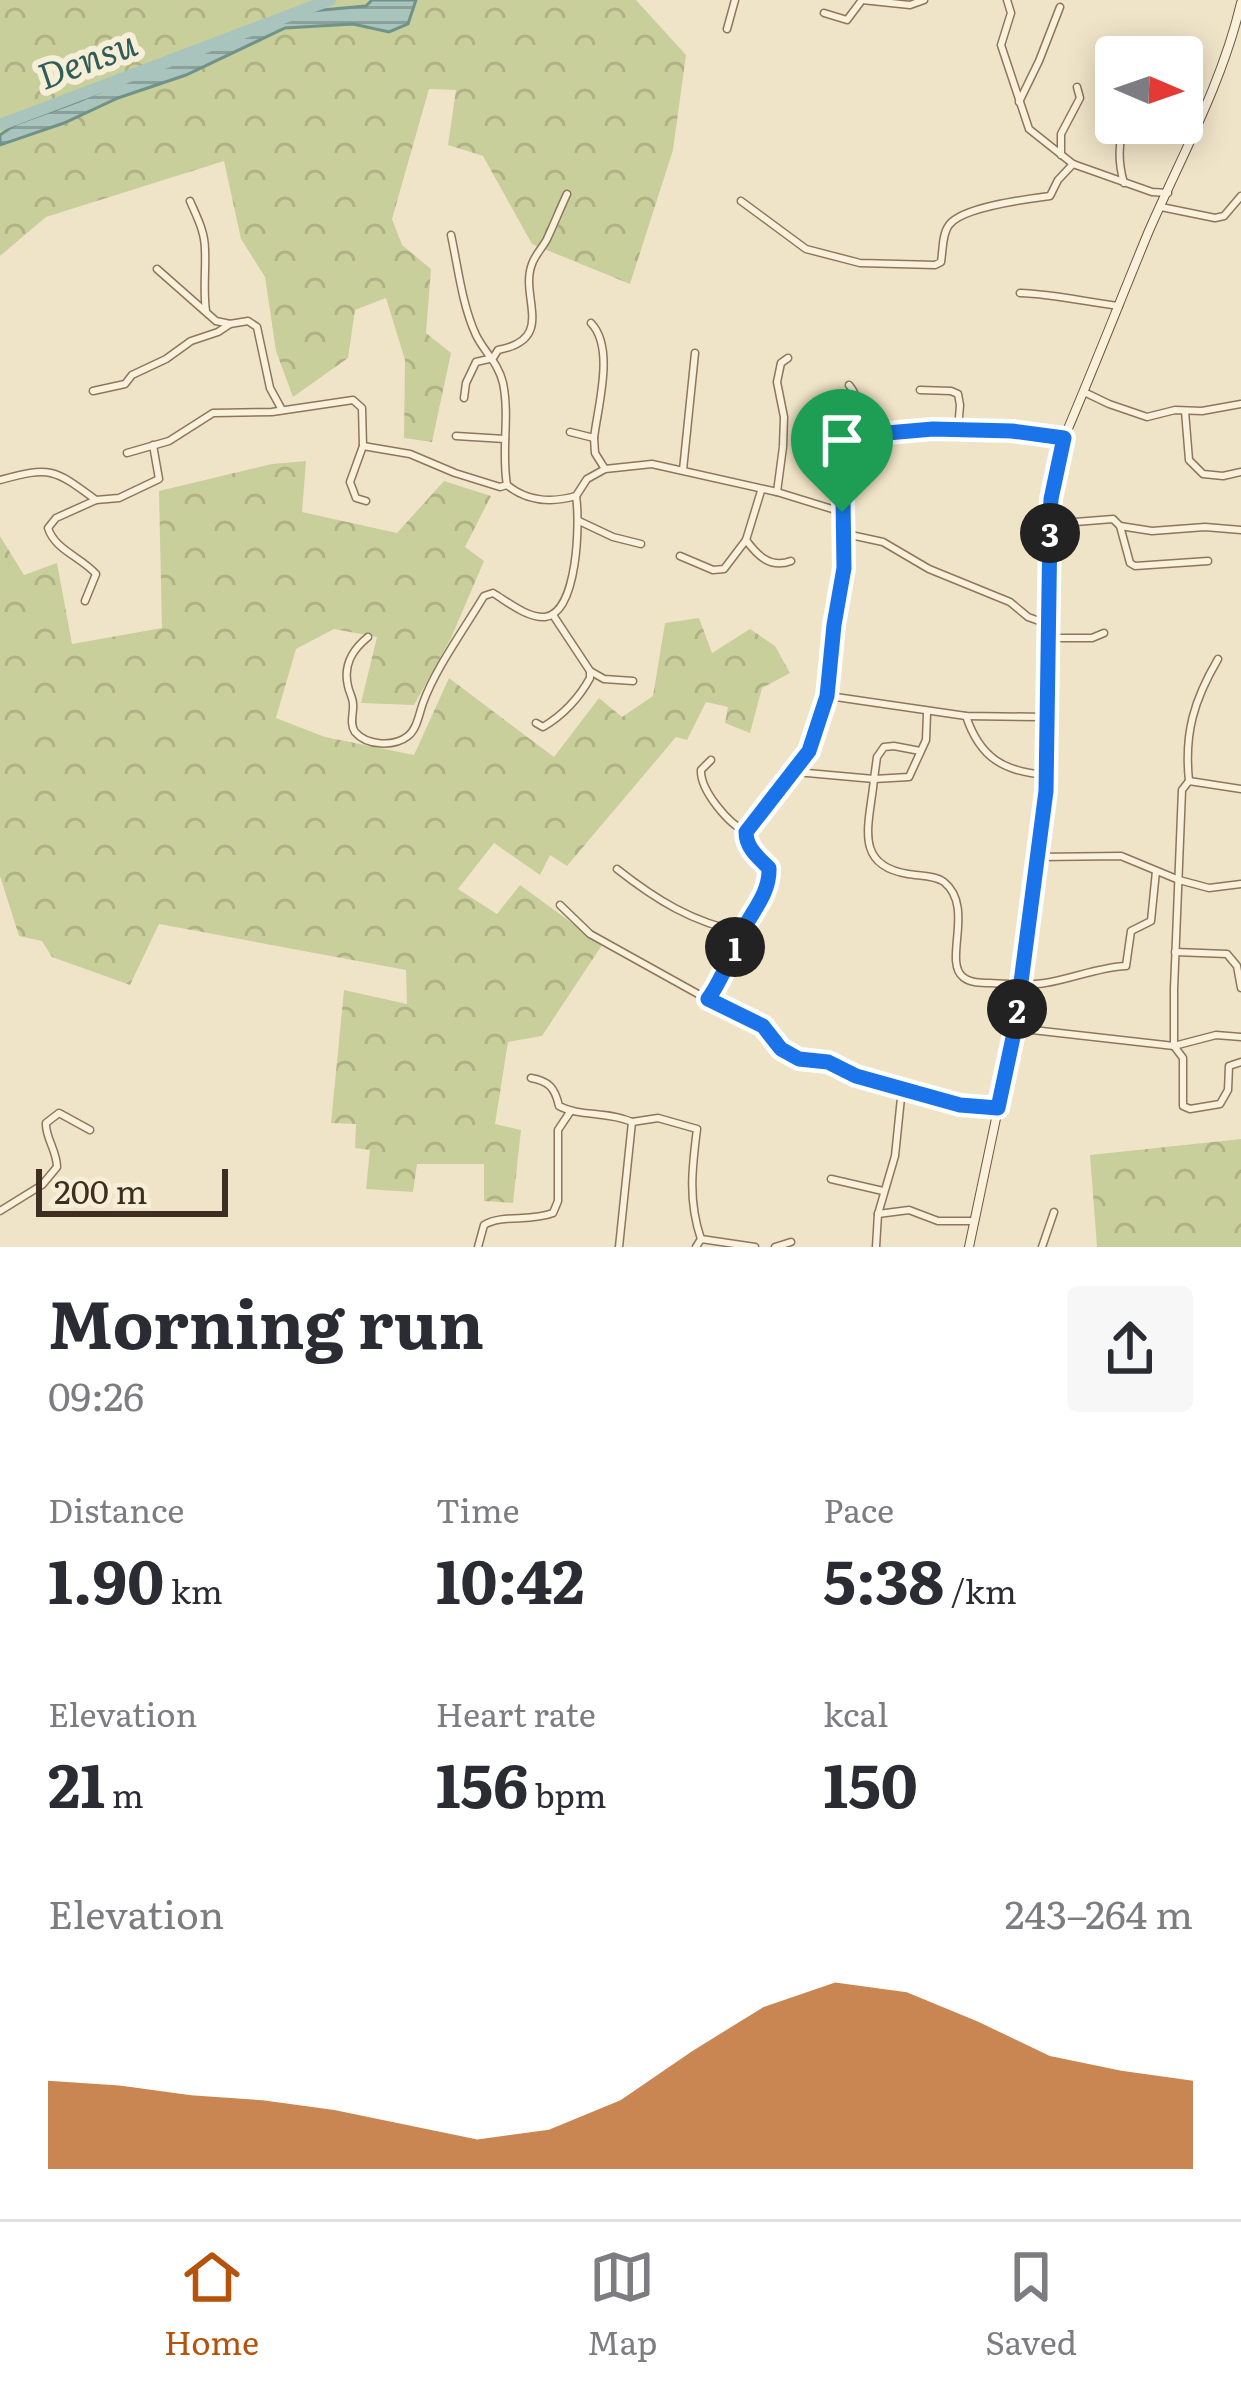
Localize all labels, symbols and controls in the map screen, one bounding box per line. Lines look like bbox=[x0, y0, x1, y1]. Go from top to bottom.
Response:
water label: Densu bbox=[29, 14, 144, 101]
north arrow bbox=[1095, 36, 1203, 144]
map controls bbox=[1095, 36, 1203, 144]
pin bbox=[791, 389, 893, 512]
icon: arrive bbox=[809, 407, 875, 473]
pin: 3 bbox=[1020, 503, 1080, 563]
text: 3 bbox=[1041, 508, 1059, 557]
pin: 1 bbox=[705, 917, 765, 977]
text: 1 bbox=[728, 922, 742, 971]
pin: 2 bbox=[987, 979, 1047, 1039]
text: 2 bbox=[1008, 984, 1026, 1033]
scale bar bbox=[36, 1163, 228, 1216]
text: 200 m bbox=[54, 1165, 148, 1214]
text: Morning run bbox=[48, 1271, 484, 1369]
button: share bbox=[1067, 1286, 1193, 1412]
text: 09:26 bbox=[48, 1365, 144, 1423]
text: Distance bbox=[48, 1484, 184, 1533]
text: Time bbox=[436, 1484, 520, 1533]
text: Pace bbox=[823, 1484, 894, 1533]
text: 1.90 bbox=[48, 1533, 164, 1622]
text: 10:42 bbox=[436, 1533, 585, 1622]
text: 5:38 bbox=[823, 1533, 944, 1622]
text: km bbox=[164, 1565, 223, 1614]
text: /km bbox=[944, 1565, 1017, 1614]
text: Elevation bbox=[48, 1688, 197, 1737]
text: Heart rate bbox=[436, 1688, 596, 1737]
text: kcal bbox=[823, 1688, 888, 1737]
text: 21 bbox=[48, 1737, 105, 1826]
text: 156 bbox=[436, 1737, 528, 1826]
text: 150 bbox=[823, 1737, 918, 1826]
text: m bbox=[105, 1769, 144, 1818]
text: bpm bbox=[528, 1769, 607, 1818]
text: Elevation bbox=[48, 1883, 224, 1941]
text: 243–264 m bbox=[1005, 1883, 1193, 1941]
tab: Home bbox=[164, 2244, 259, 2365]
tab: Map bbox=[587, 2244, 657, 2365]
tab: Saved bbox=[985, 2244, 1077, 2365]

